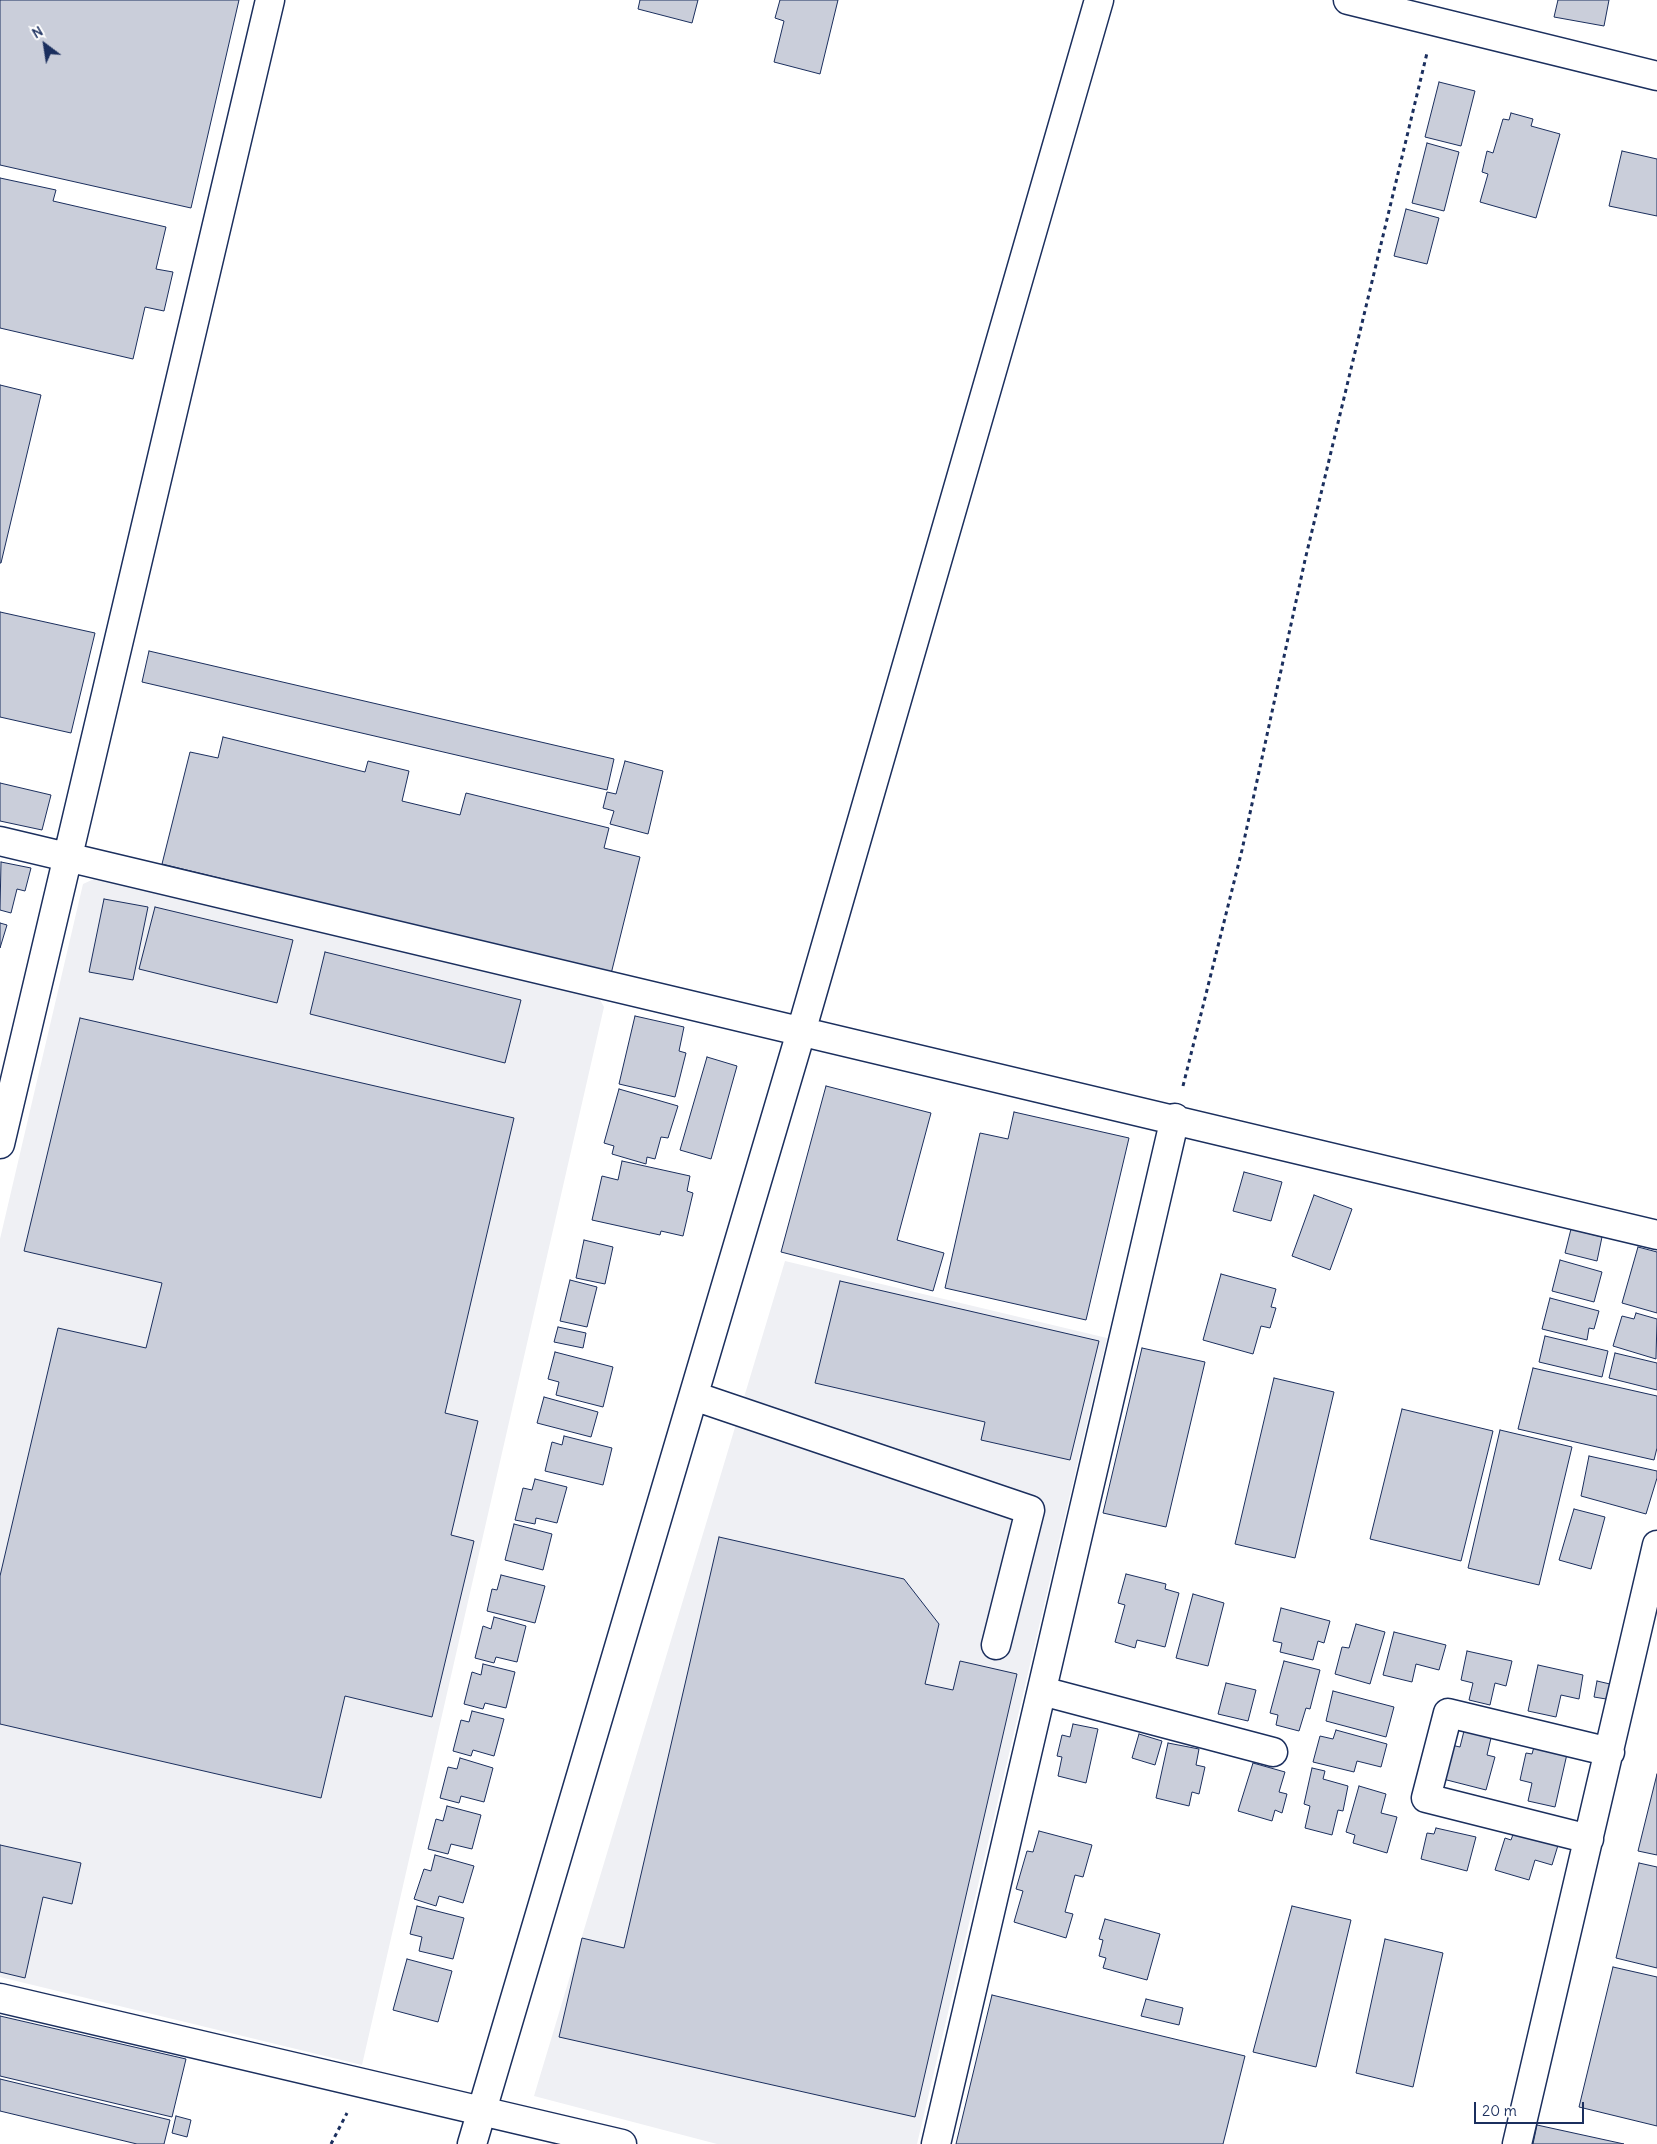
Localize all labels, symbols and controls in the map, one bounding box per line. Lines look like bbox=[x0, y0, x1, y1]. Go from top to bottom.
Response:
north arrow bbox=[20, 20, 70, 70]
text: N bbox=[28, 22, 46, 42]
scale bar bbox=[1477, 2092, 1587, 2124]
text: 20 m bbox=[1482, 2101, 1517, 2120]

